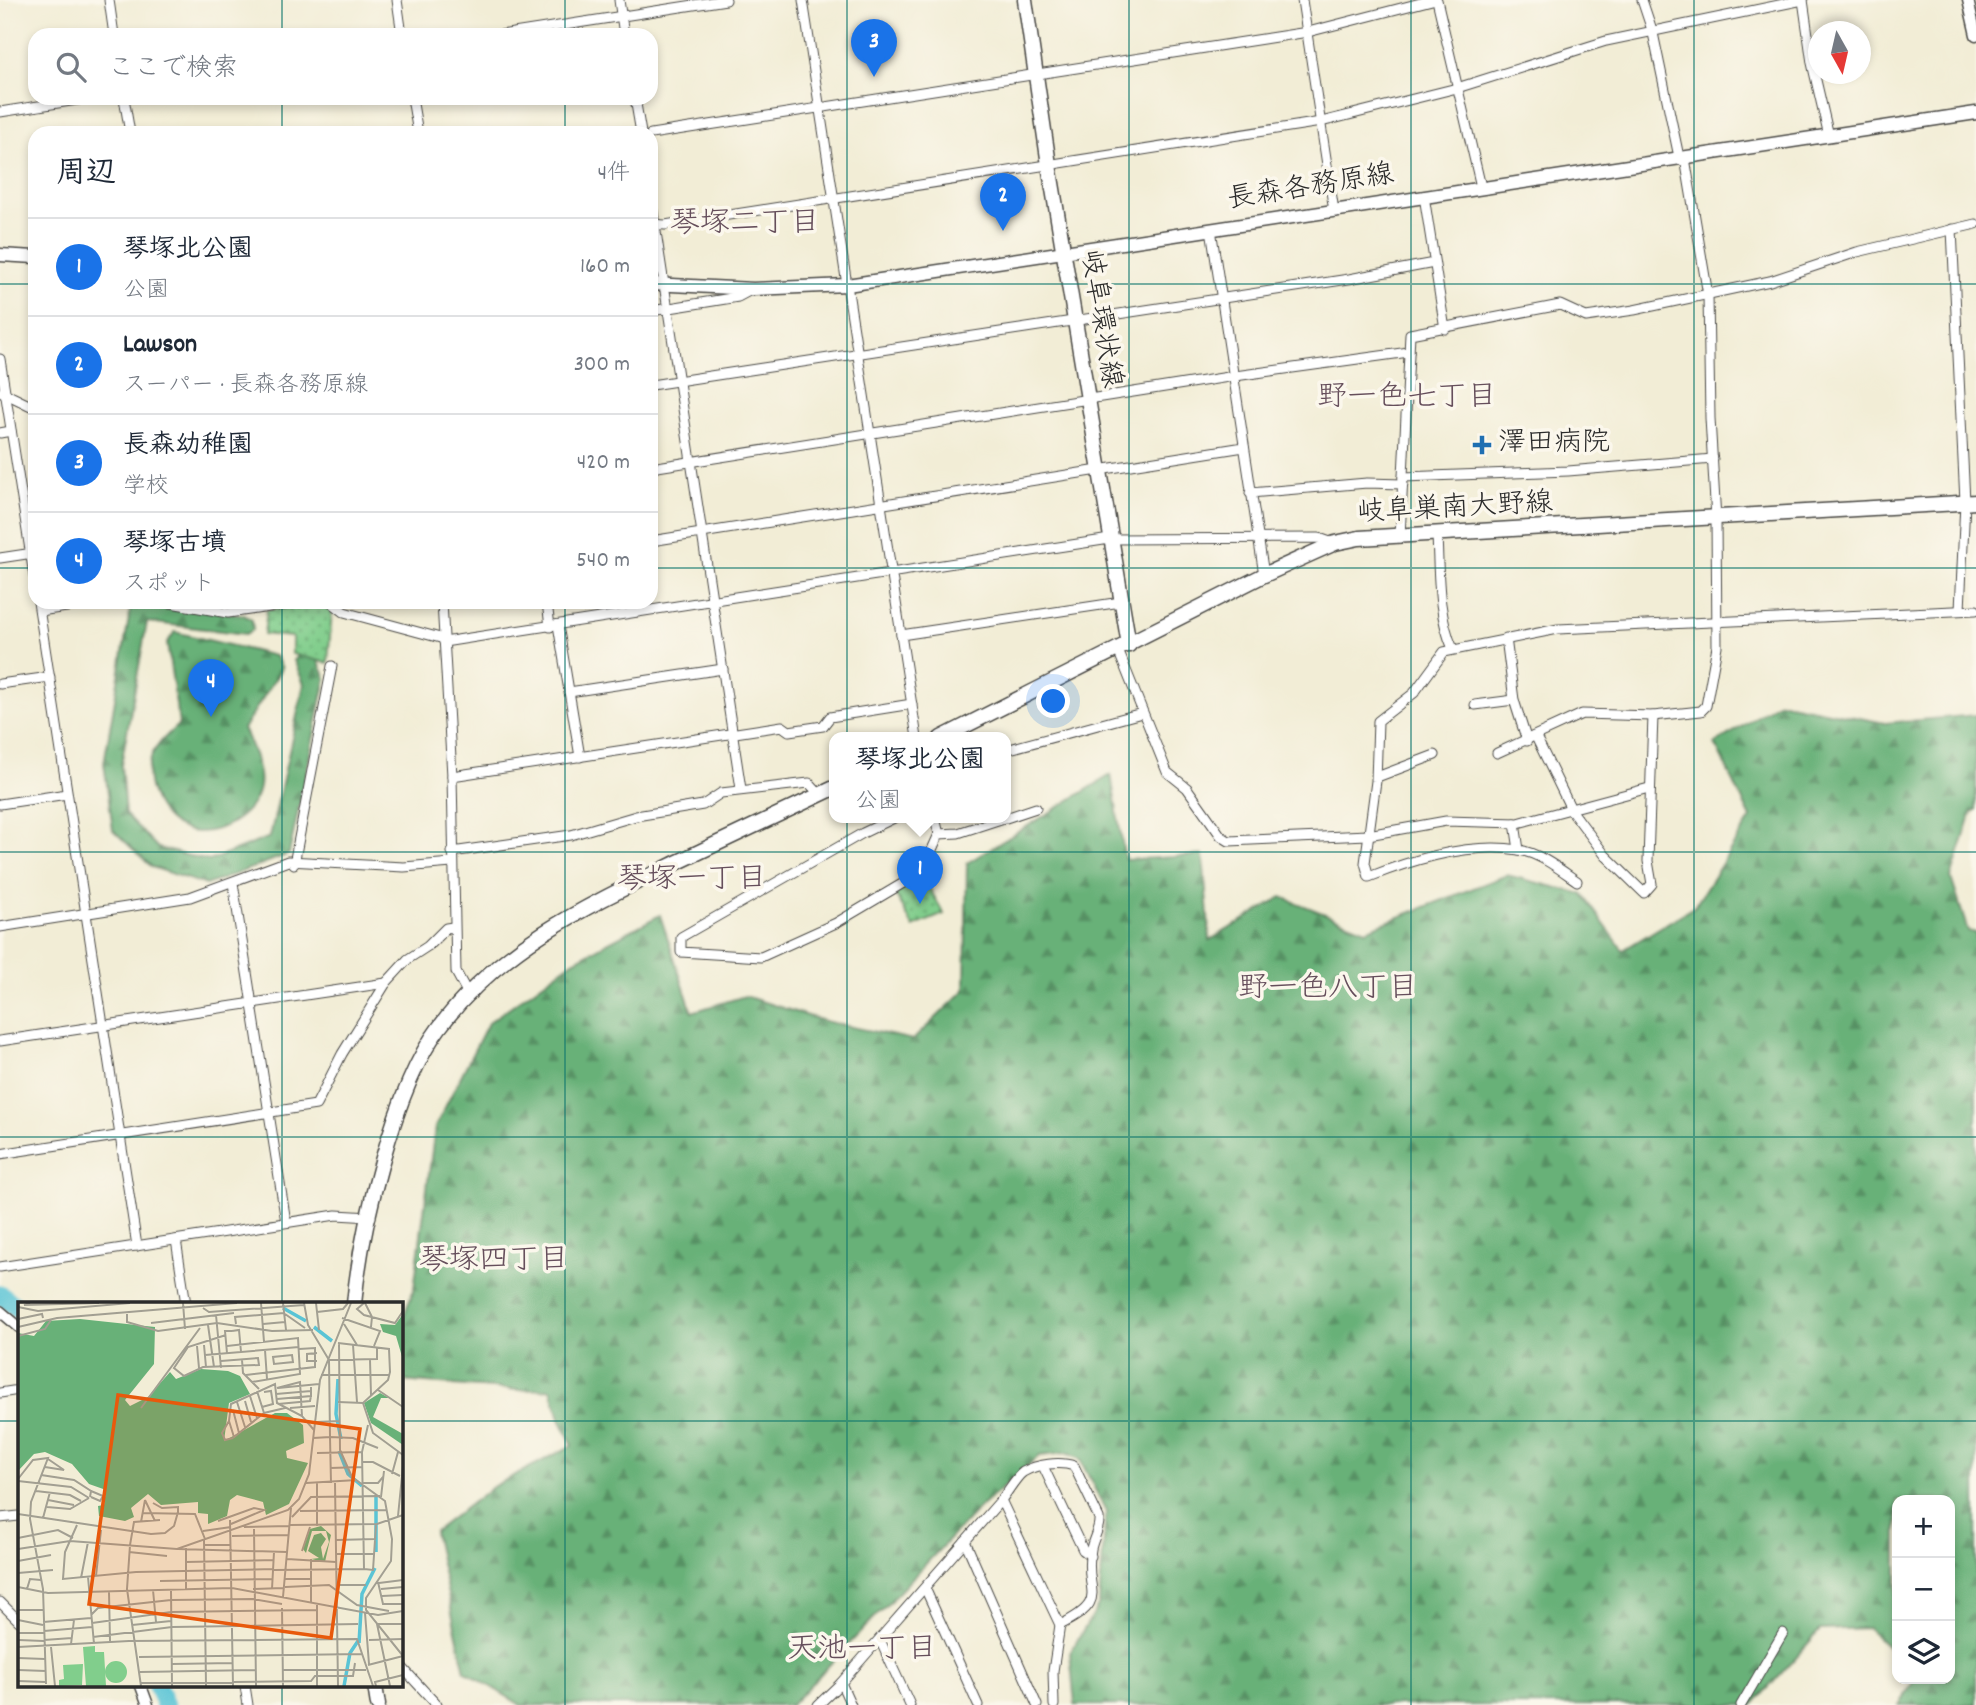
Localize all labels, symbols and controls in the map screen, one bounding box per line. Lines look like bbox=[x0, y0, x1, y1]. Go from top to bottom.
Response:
pin: 3 bbox=[851, 19, 897, 77]
north arrow bbox=[1808, 21, 1871, 84]
search box bbox=[28, 28, 658, 105]
icon: search bbox=[52, 48, 90, 86]
text: ここで検索 bbox=[108, 51, 238, 88]
text: 周辺 bbox=[56, 154, 116, 197]
street label: 長森各務原線 bbox=[1225, 156, 1397, 222]
text: 4件 bbox=[597, 158, 630, 191]
pin: 2 bbox=[980, 173, 1026, 231]
district label: 琴塚二丁目 bbox=[670, 204, 820, 247]
text: 琴塚北公園 bbox=[123, 232, 253, 269]
street label: 岐阜環状線 bbox=[1068, 247, 1130, 391]
text: 1 bbox=[76, 251, 82, 284]
text: 160 m bbox=[580, 251, 630, 284]
text: 公園 bbox=[123, 275, 169, 308]
text: Lawson bbox=[123, 327, 197, 364]
text: 2 bbox=[74, 349, 84, 382]
text: 300 m bbox=[574, 349, 630, 382]
text: スーパー · 長森各務原線 bbox=[123, 370, 368, 403]
district label: 野一色七丁目 bbox=[1317, 378, 1497, 421]
place label: 澤田病院 bbox=[1498, 425, 1610, 465]
text: 長森幼稚園 bbox=[123, 428, 253, 465]
marker: 澤田病院 bbox=[1472, 435, 1492, 455]
text: 3 bbox=[74, 447, 84, 480]
text: 420 m bbox=[577, 447, 630, 480]
text: 学校 bbox=[123, 471, 169, 504]
street label: 岐阜巣南大野線 bbox=[1356, 485, 1554, 535]
text: 琴塚古墳 bbox=[123, 526, 227, 563]
text: 4 bbox=[74, 545, 84, 578]
text: 540 m bbox=[576, 545, 630, 578]
text: スポット bbox=[123, 569, 215, 602]
pin: 4 bbox=[188, 659, 234, 717]
your location bbox=[1036, 684, 1070, 718]
popup bbox=[829, 732, 1011, 823]
text: 琴塚北公園 bbox=[855, 743, 985, 780]
text: 公園 bbox=[855, 786, 901, 819]
pin: 1 bbox=[897, 846, 943, 904]
district label: 琴塚一丁目 bbox=[617, 860, 767, 903]
district label: 野一色八丁目 bbox=[1238, 969, 1418, 1012]
district label: 琴塚四丁目 bbox=[419, 1241, 569, 1284]
inset map bbox=[18, 1302, 402, 1688]
map controls bbox=[1892, 1495, 1955, 1684]
button: + bbox=[1892, 1495, 1955, 1558]
button: − bbox=[1892, 1558, 1955, 1621]
button: layers bbox=[1892, 1621, 1955, 1684]
district label: 天池一丁目 bbox=[787, 1630, 937, 1673]

